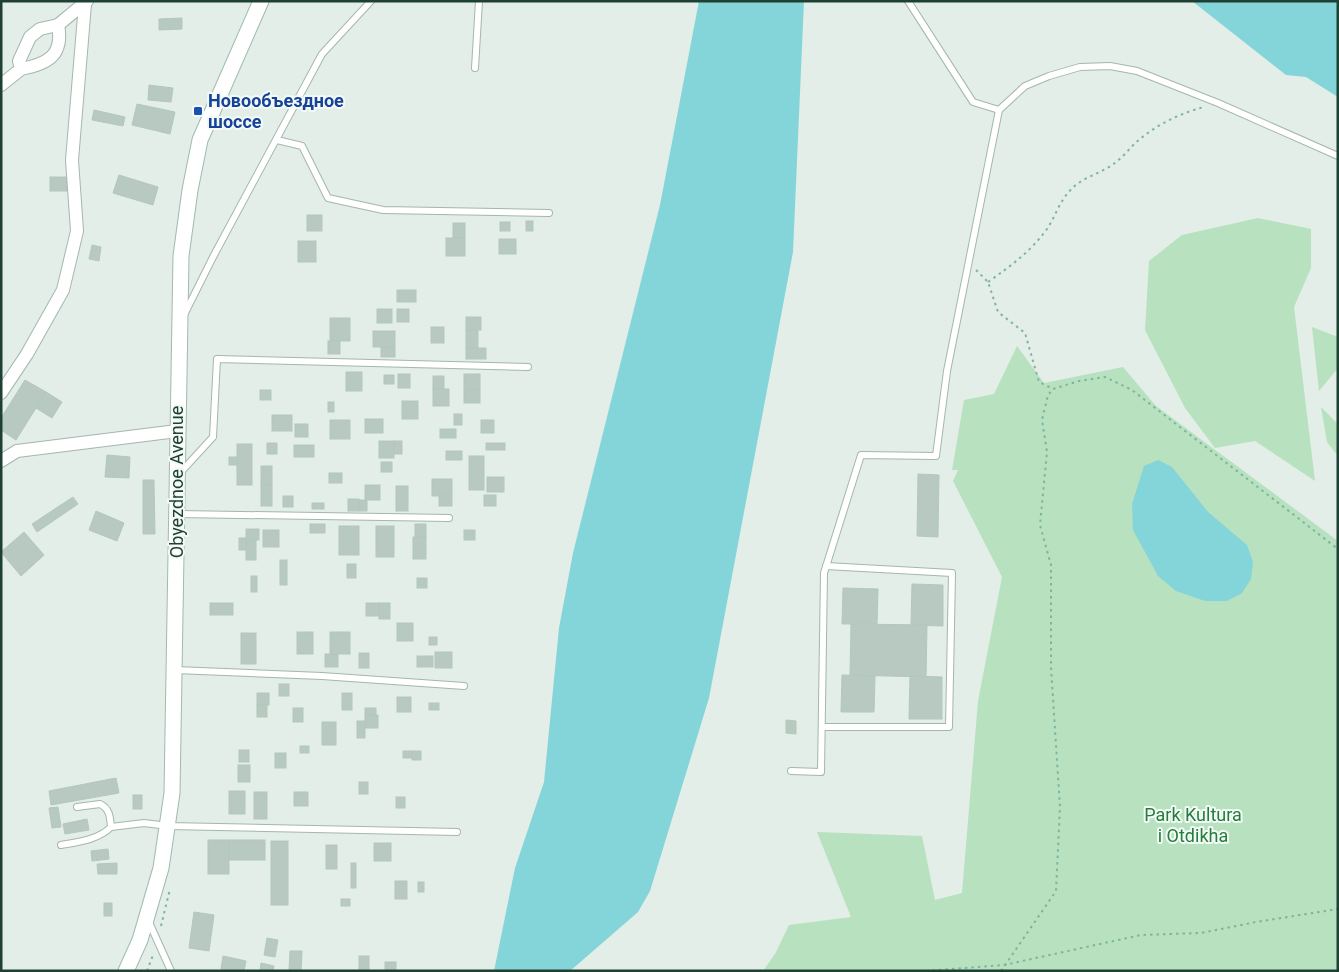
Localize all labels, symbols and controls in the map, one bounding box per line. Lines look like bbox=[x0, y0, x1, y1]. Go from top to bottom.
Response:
place label: Новообъездное шоссе bbox=[208, 90, 344, 132]
marker: Новообъездное шоссе bbox=[192, 105, 204, 117]
street label: Obyezdnoe Avenue bbox=[166, 406, 187, 558]
park label: Park Kultura i Otdikha bbox=[1144, 804, 1242, 846]

